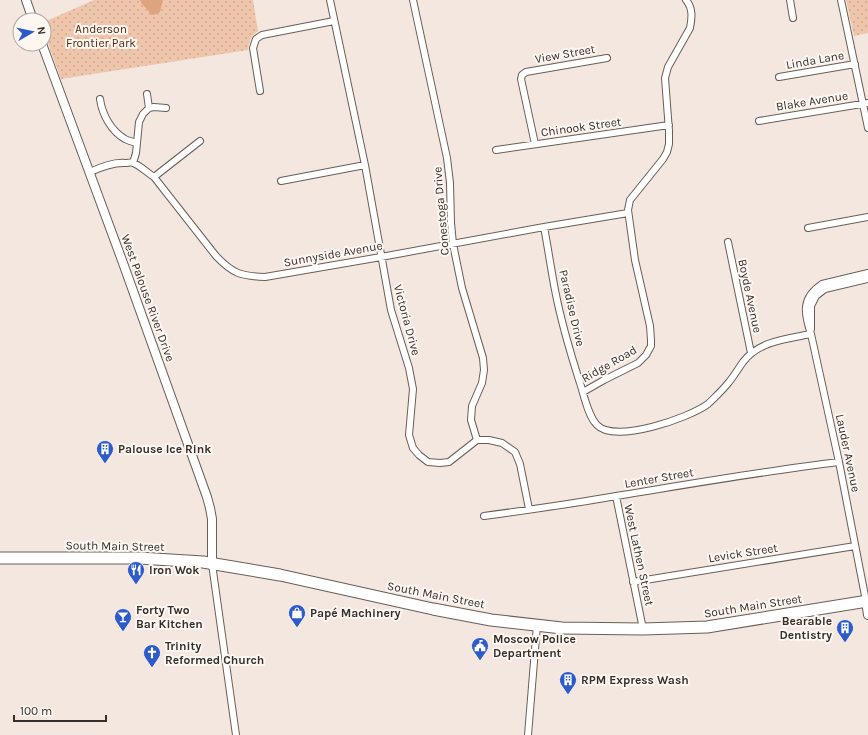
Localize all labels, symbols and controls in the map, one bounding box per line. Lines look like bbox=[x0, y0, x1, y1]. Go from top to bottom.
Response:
north arrow bbox=[12, 12, 52, 52]
park label: Anderson Frontier Park bbox=[66, 22, 136, 50]
text: N bbox=[34, 26, 48, 35]
street label: View Street bbox=[534, 42, 597, 66]
street label: Linda Lane bbox=[785, 48, 845, 72]
street label: Blake Avenue bbox=[775, 88, 849, 114]
street label: Chinook Street bbox=[540, 114, 623, 140]
street label: Conestoga Drive bbox=[430, 166, 452, 256]
street label: West Palouse River Drive bbox=[118, 233, 178, 363]
street label: Sunnyside Avenue bbox=[282, 238, 384, 270]
street label: Boyde Avenue bbox=[735, 258, 765, 334]
street label: Paradise Drive bbox=[556, 268, 588, 348]
street label: Victoria Drive bbox=[391, 283, 423, 357]
street label: Ridge Road bbox=[579, 343, 639, 385]
street label: Lauder Avenue bbox=[833, 413, 863, 493]
building icon: Palouse Ice Rink bbox=[95, 439, 115, 464]
place label: Palouse Ice Rink bbox=[118, 442, 211, 456]
street label: Lenter Street bbox=[623, 465, 695, 491]
street label: West Lathen Street bbox=[621, 503, 657, 607]
street label: South Main Street bbox=[65, 538, 165, 554]
street label: Levick Street bbox=[707, 541, 779, 565]
restaurant icon: Iron Wok bbox=[126, 560, 146, 585]
place label: Iron Wok bbox=[149, 563, 199, 577]
street label: South Main Street bbox=[386, 579, 486, 611]
street label: South Main Street bbox=[703, 591, 803, 621]
place label: Forty Two Bar Kitchen bbox=[136, 603, 203, 631]
shop icon: Papé Machinery bbox=[287, 603, 307, 628]
place label: Papé Machinery bbox=[310, 606, 401, 620]
bar icon: Forty Two Bar Kitchen bbox=[113, 607, 133, 632]
place label: Bearable Dentistry bbox=[779, 614, 832, 642]
building icon: Bearable Dentistry bbox=[835, 618, 855, 643]
place label: Moscow Police Department bbox=[493, 632, 576, 660]
public building icon: Moscow Police Department bbox=[470, 636, 490, 661]
place label: Trinity Reformed Church bbox=[165, 639, 264, 667]
church icon: Trinity Reformed Church bbox=[142, 643, 162, 668]
building icon: RPM Express Wash bbox=[558, 670, 578, 695]
place label: RPM Express Wash bbox=[581, 673, 689, 687]
scale bar bbox=[14, 697, 106, 723]
text: 100 m bbox=[20, 704, 52, 718]

